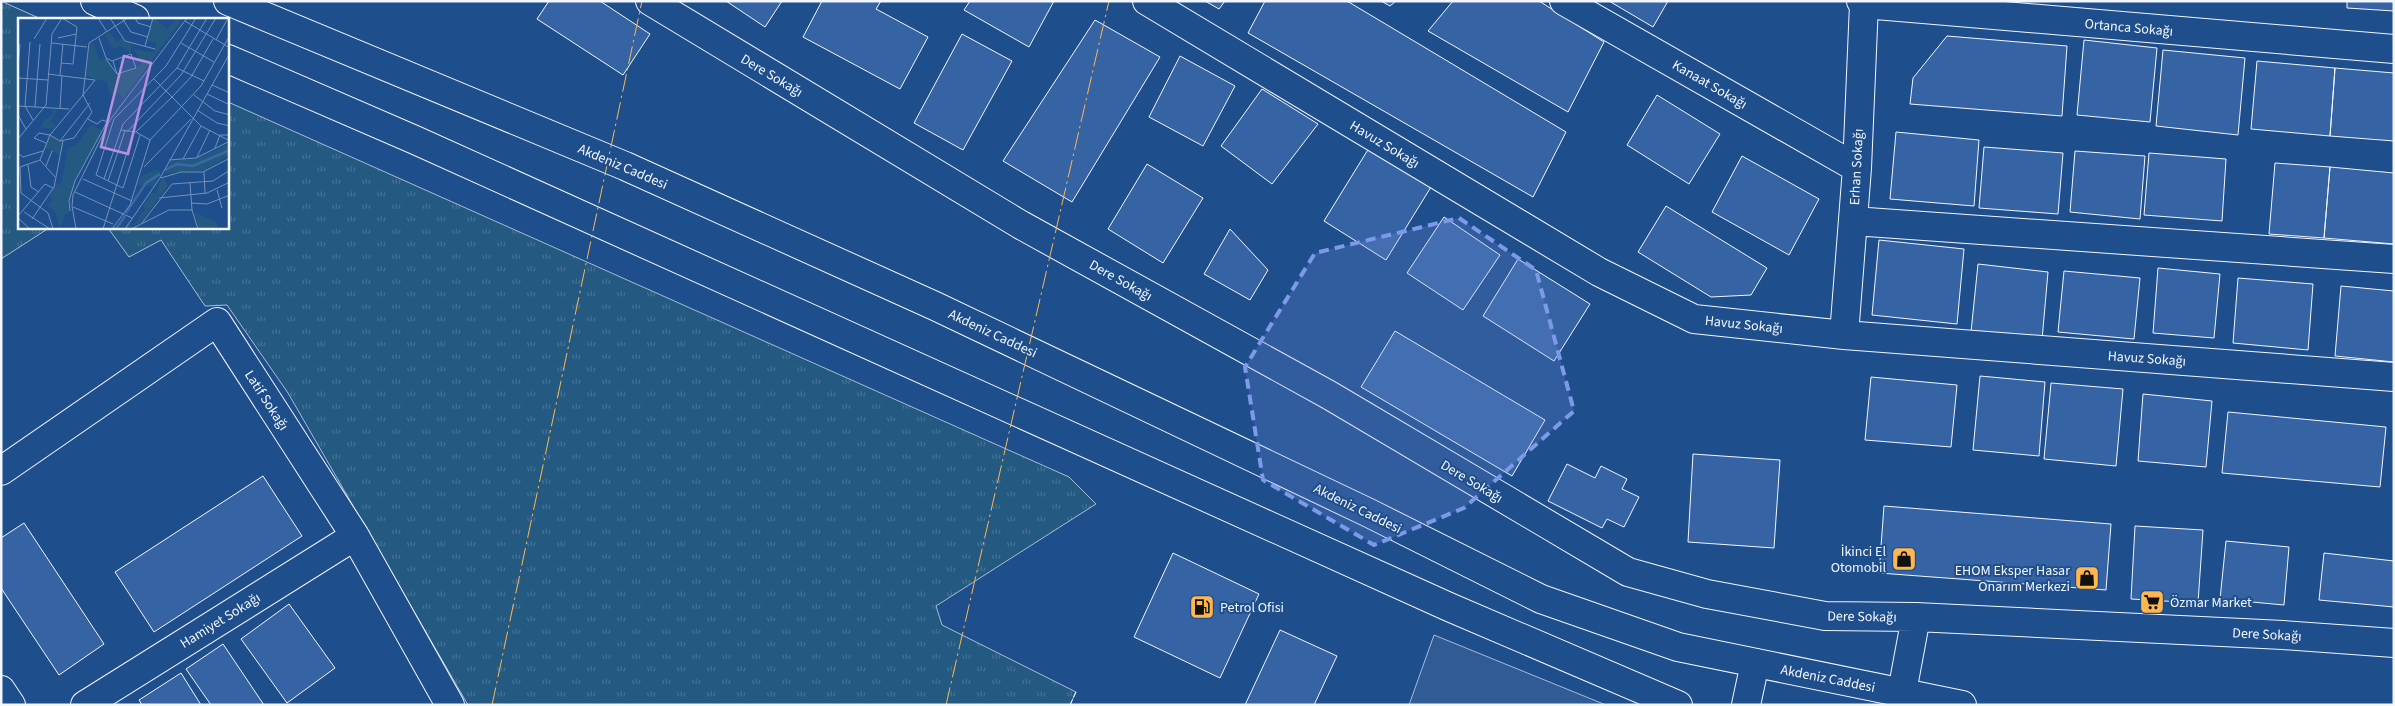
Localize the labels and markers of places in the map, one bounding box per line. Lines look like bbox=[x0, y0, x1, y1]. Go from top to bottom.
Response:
place label: İkinci El Otomobil bbox=[1831, 542, 1886, 578]
shop icon: İkinci El Otomobil bbox=[1891, 546, 1917, 572]
place label: EHOM Eksper Hasar Onarım Merkezi bbox=[1955, 561, 2070, 597]
shop icon: EHOM Eksper Hasar Onarım Merkezi bbox=[2074, 565, 2100, 591]
supermarket icon: Özmar Market bbox=[2139, 589, 2165, 615]
place label: Özmar Market bbox=[2170, 593, 2252, 613]
fuel station icon: Petrol Ofisi bbox=[1189, 594, 1215, 620]
place label: Petrol Ofisi bbox=[1220, 598, 1284, 618]

